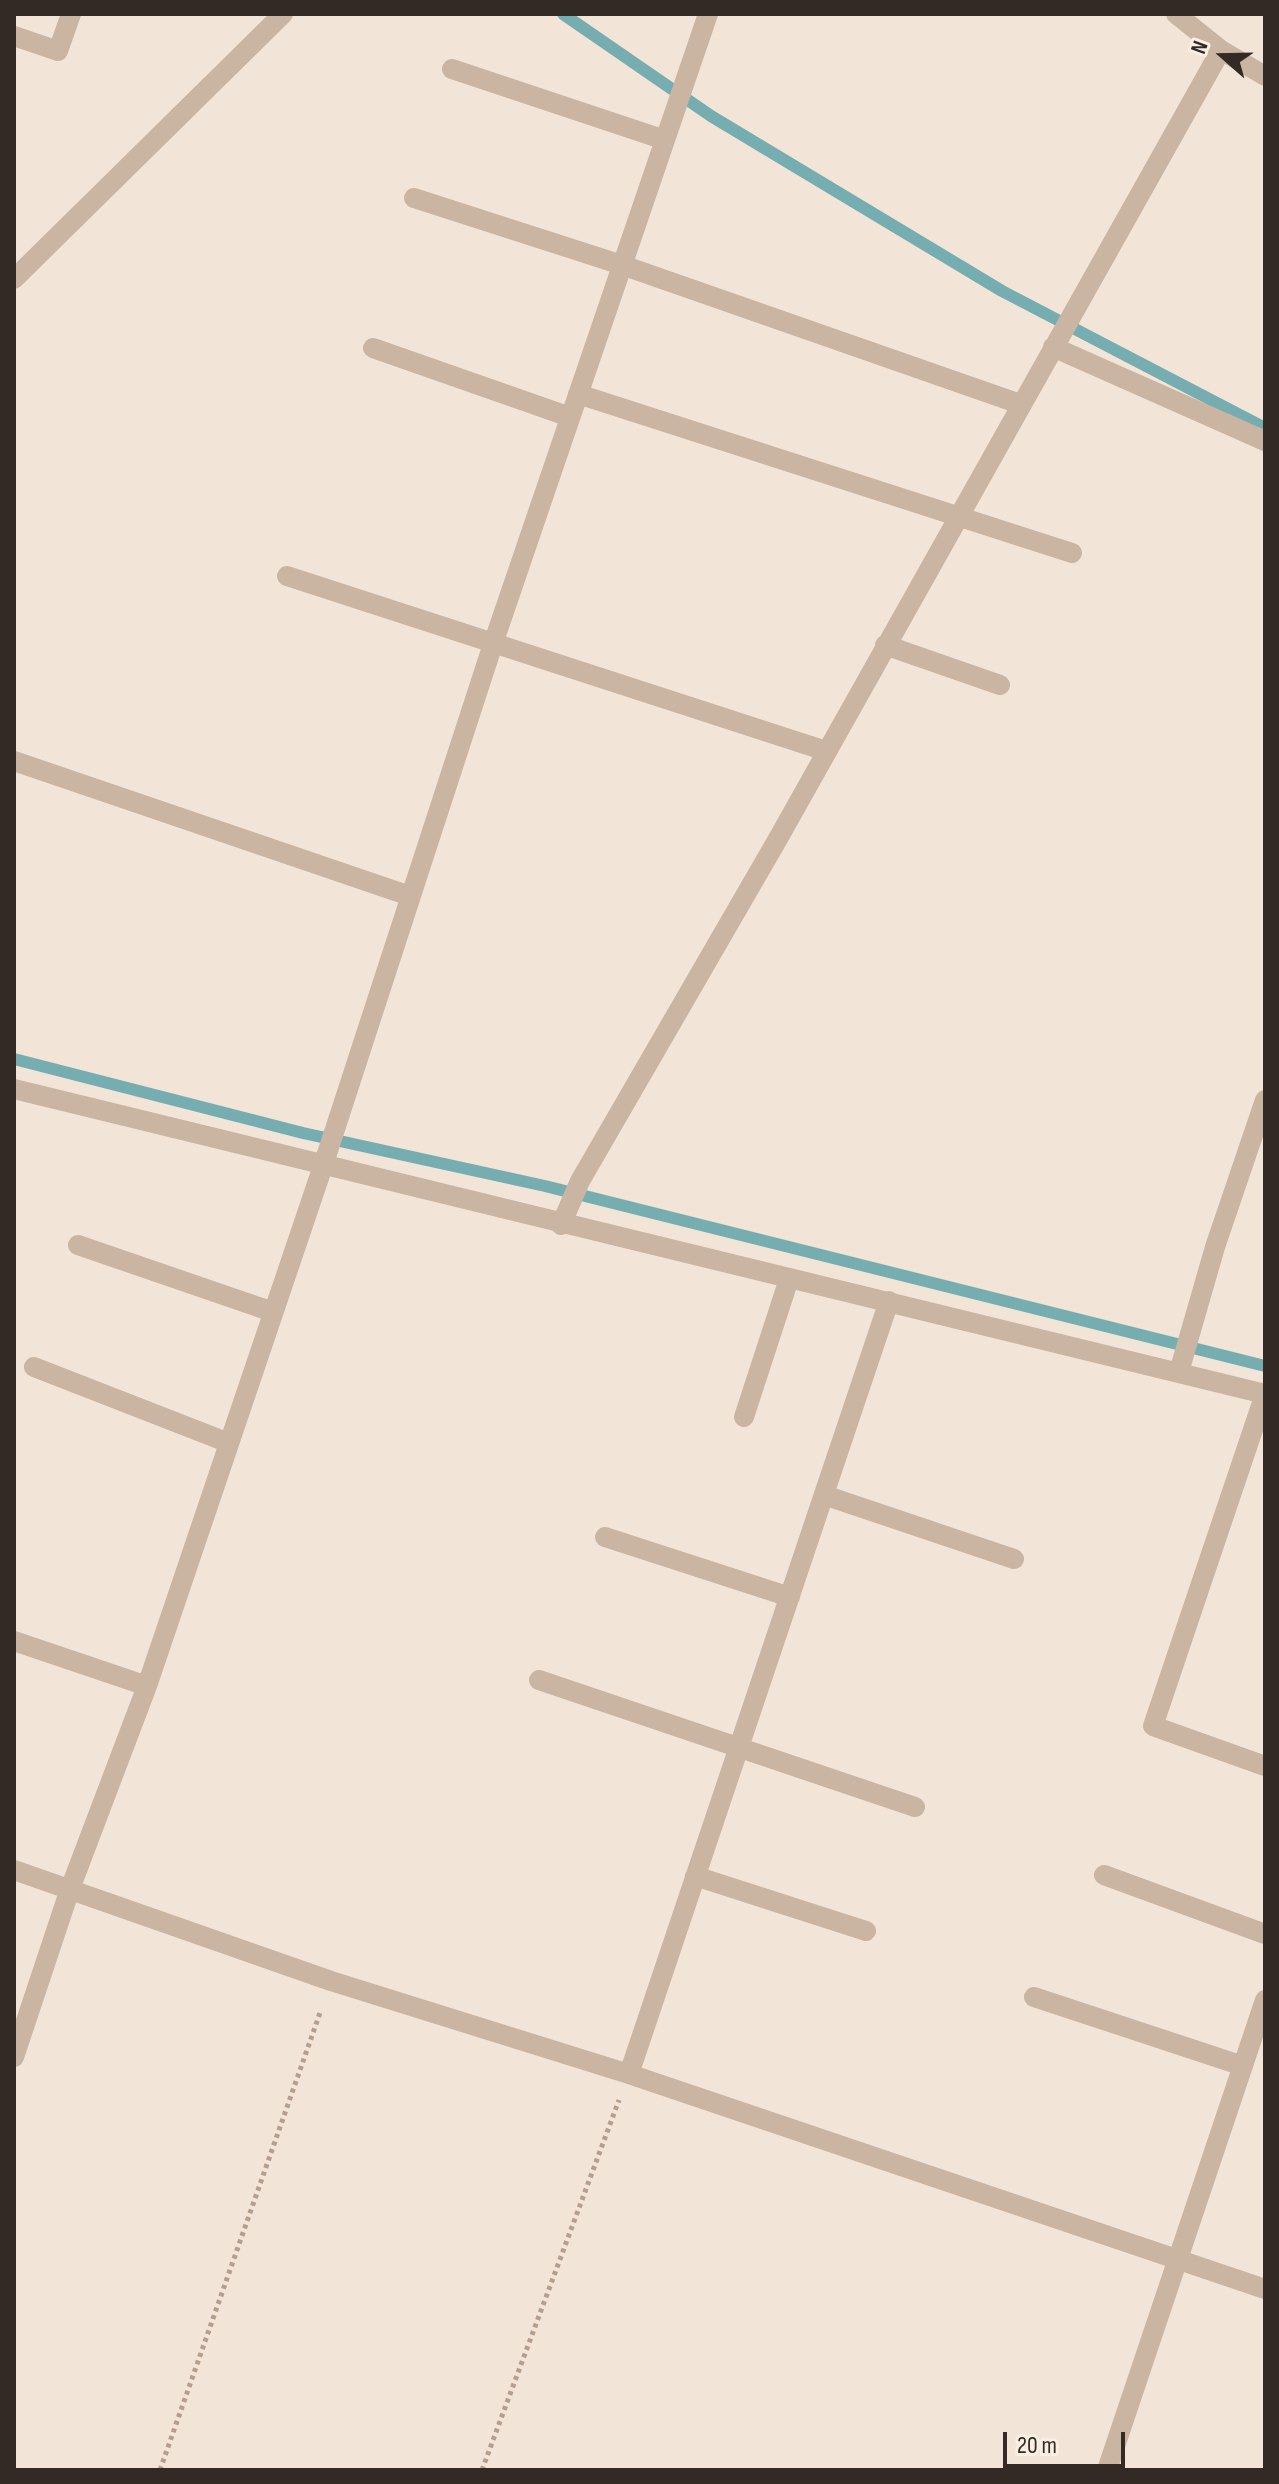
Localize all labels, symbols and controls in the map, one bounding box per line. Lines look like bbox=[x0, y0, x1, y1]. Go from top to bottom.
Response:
north arrow bbox=[1183, 16, 1263, 96]
text: N bbox=[1185, 37, 1215, 58]
scale bar bbox=[1007, 2416, 1129, 2466]
text: 20 m bbox=[1017, 2431, 1057, 2460]

